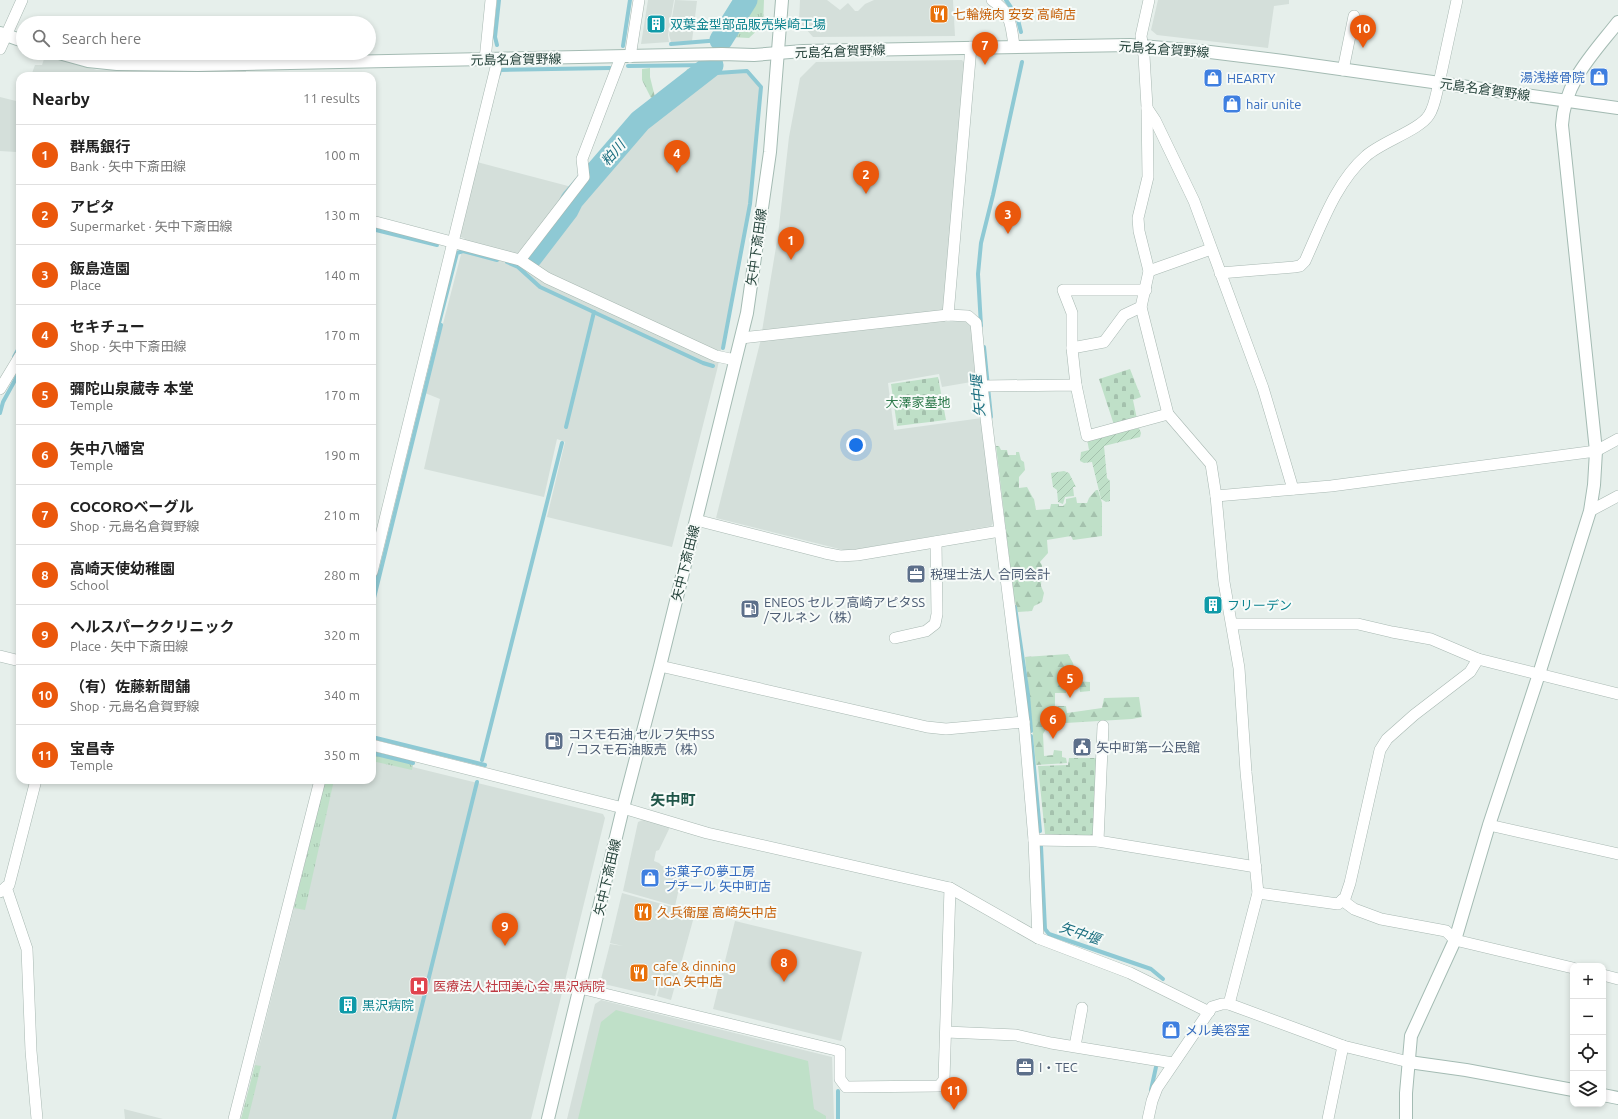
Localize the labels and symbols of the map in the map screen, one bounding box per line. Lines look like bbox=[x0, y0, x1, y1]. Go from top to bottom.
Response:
restaurant icon: 七輪焼肉 安安 高崎店 bbox=[928, 3, 950, 25]
place label: 七輪焼肉 安安 高崎店 bbox=[953, 7, 1076, 21]
building icon: 双葉金型部品販売柴崎工場 bbox=[645, 13, 667, 35]
pin: 10 bbox=[1350, 15, 1376, 48]
place label: 双葉金型部品販売柴崎工場 bbox=[670, 17, 826, 31]
pin: 7 bbox=[972, 32, 998, 65]
street label: 元島名倉賀野線 bbox=[1118, 39, 1210, 59]
street label: 元島名倉賀野線 bbox=[794, 42, 886, 60]
street label: 元島名倉賀野線 bbox=[470, 51, 562, 67]
shop icon: 湯浅接骨院 bbox=[1588, 66, 1610, 88]
shop icon: HEARTY bbox=[1202, 67, 1224, 89]
place label: 湯浅接骨院 bbox=[1520, 70, 1585, 84]
place label: HEARTY bbox=[1227, 71, 1276, 85]
street label: 元島名倉賀野線 bbox=[1439, 76, 1531, 102]
shop icon: hair unite bbox=[1221, 93, 1243, 115]
place label: hair unite bbox=[1246, 97, 1301, 111]
water label: 粕川 bbox=[598, 136, 630, 169]
pin: 4 bbox=[664, 140, 690, 173]
pin: 2 bbox=[853, 161, 879, 194]
pin: 3 bbox=[995, 201, 1021, 234]
street label: 矢中下斎田線 bbox=[744, 207, 768, 287]
pin: 1 bbox=[778, 227, 804, 260]
water label: 矢中堰 bbox=[968, 371, 988, 418]
park label: 大澤家墓地 bbox=[885, 395, 951, 409]
your location bbox=[846, 435, 866, 455]
street label: 矢中下斎田線 bbox=[669, 523, 701, 603]
office icon: 税理士法人 合同会計 bbox=[905, 563, 927, 585]
place label: 税理士法人 合同会計 bbox=[930, 567, 1050, 581]
building icon: フリーデン bbox=[1202, 594, 1224, 616]
place label: ENEOS セルフ高崎アピタSS /マルネン（株） bbox=[763, 595, 925, 624]
fuel station icon: ENEOS セルフ高崎アピタSS /マルネン（株） bbox=[739, 598, 761, 620]
place label: フリーデン bbox=[1227, 598, 1292, 612]
pin: 5 bbox=[1057, 665, 1083, 698]
pin: 6 bbox=[1040, 706, 1066, 739]
place label: コスモ石油 セルフ矢中SS / コスモ石油販売（株） bbox=[567, 727, 715, 756]
fuel station icon: コスモ石油 セルフ矢中SS / コスモ石油販売（株） bbox=[543, 730, 565, 752]
public building icon: 矢中町第一公民館 bbox=[1071, 736, 1093, 758]
place label: 矢中町第一公民館 bbox=[1096, 740, 1200, 754]
district label: 矢中町 bbox=[650, 791, 696, 808]
street label: 矢中下斎田線 bbox=[591, 837, 623, 917]
place label: お菓子の夢工房 プチール 矢中町店 bbox=[664, 864, 771, 893]
shop icon: お菓子の夢工房 プチール 矢中町店 bbox=[639, 867, 661, 889]
restaurant icon: 久兵衛屋 高崎矢中店 bbox=[632, 901, 654, 923]
place label: 久兵衛屋 高崎矢中店 bbox=[657, 905, 777, 919]
pin: 9 bbox=[492, 913, 518, 946]
water label: 矢中堰 bbox=[1058, 919, 1105, 948]
pin: 8 bbox=[771, 949, 797, 982]
place label: cafe & dinning TIGA 矢中店 bbox=[653, 959, 736, 988]
restaurant icon: cafe & dinning TIGA 矢中店 bbox=[628, 962, 650, 984]
hospital icon: 医療法人社団美心会 黒沢病院 bbox=[408, 975, 430, 997]
place label: 医療法人社団美心会 黒沢病院 bbox=[433, 979, 605, 993]
building icon: 黒沢病院 bbox=[337, 994, 359, 1016]
place label: 黒沢病院 bbox=[362, 998, 414, 1012]
shop icon: メル美容室 bbox=[1160, 1019, 1182, 1041]
place label: メル美容室 bbox=[1185, 1023, 1250, 1037]
office icon: I・TEC bbox=[1014, 1056, 1036, 1078]
place label: I・TEC bbox=[1039, 1060, 1078, 1074]
pin: 11 bbox=[941, 1077, 967, 1110]

